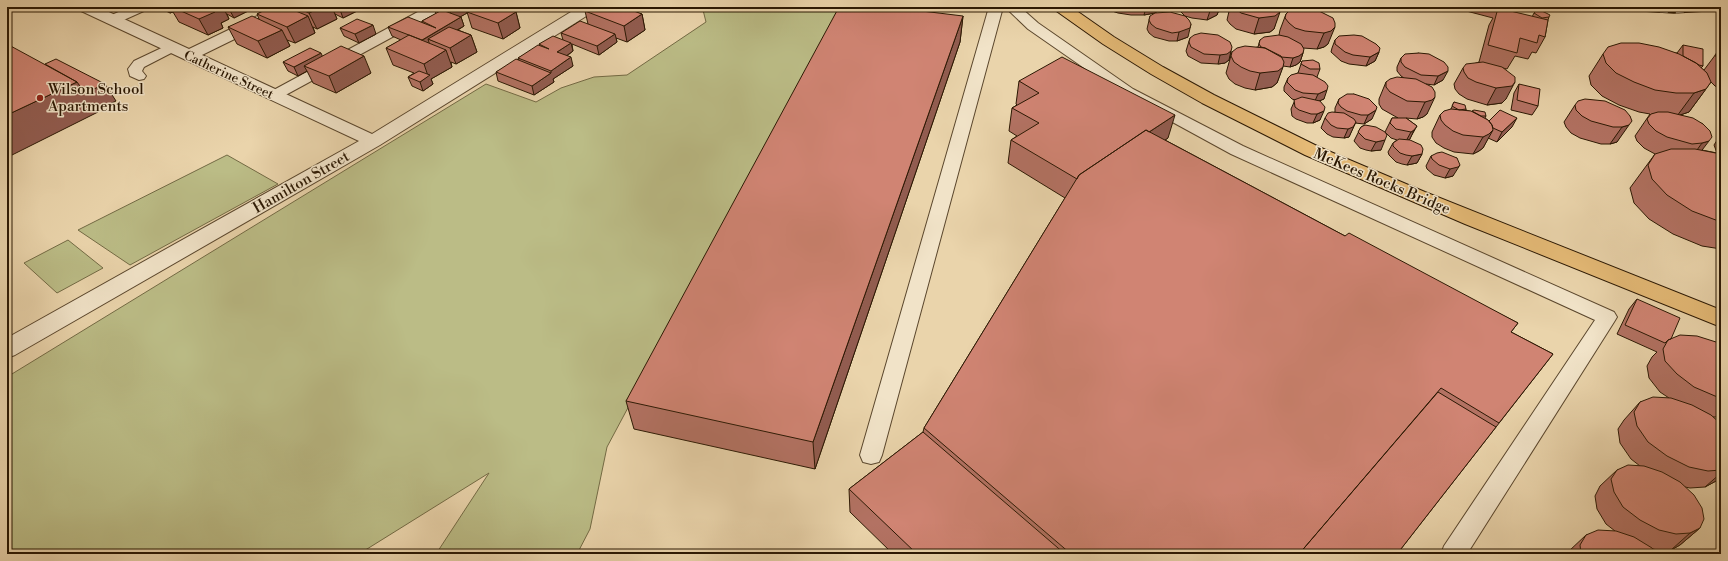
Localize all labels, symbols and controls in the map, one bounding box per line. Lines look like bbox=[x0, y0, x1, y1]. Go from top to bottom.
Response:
street label: Catherine Street bbox=[181, 47, 276, 103]
place label: Wilson School Apartments bbox=[47, 80, 144, 116]
marker: Wilson School Apartments bbox=[35, 93, 45, 103]
street label: McKees Rocks Bridge bbox=[1311, 144, 1453, 219]
street label: Hamilton Street bbox=[250, 147, 354, 218]

